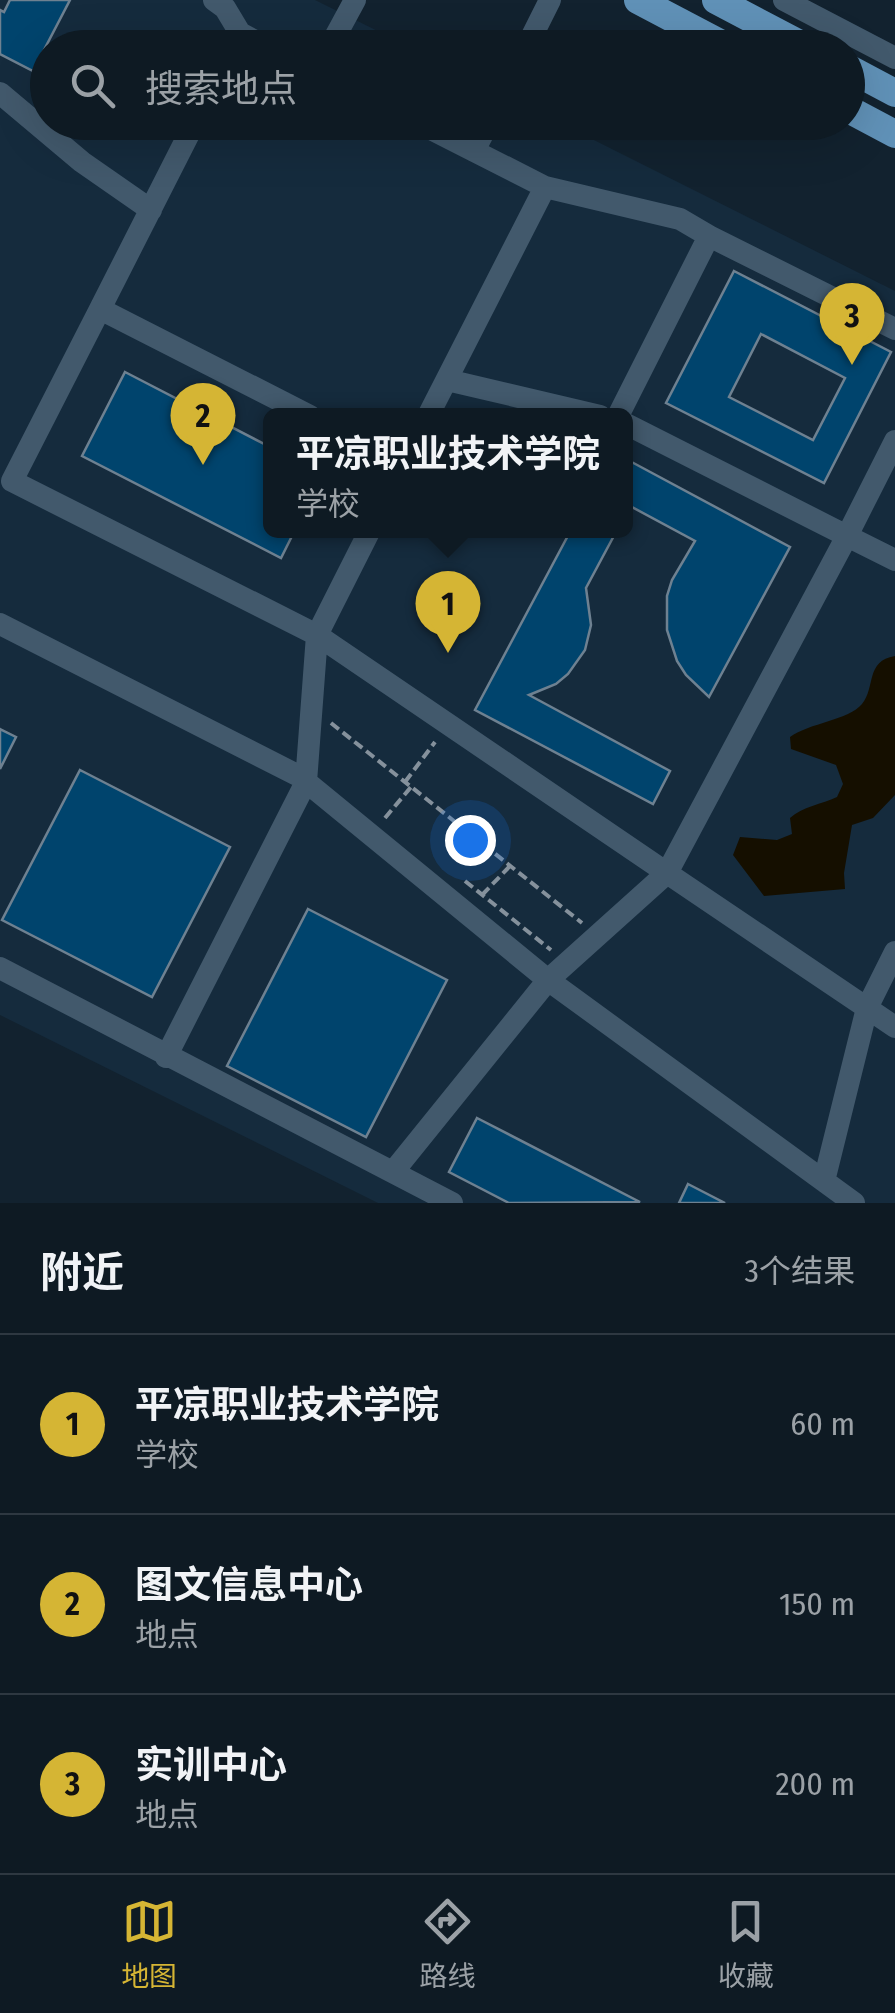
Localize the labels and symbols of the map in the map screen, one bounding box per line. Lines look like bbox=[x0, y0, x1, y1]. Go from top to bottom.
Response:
pin: 3 bbox=[820, 282, 884, 365]
pin: 2 bbox=[170, 382, 236, 465]
pin: 1 bbox=[416, 570, 480, 653]
your location bbox=[445, 815, 496, 866]

